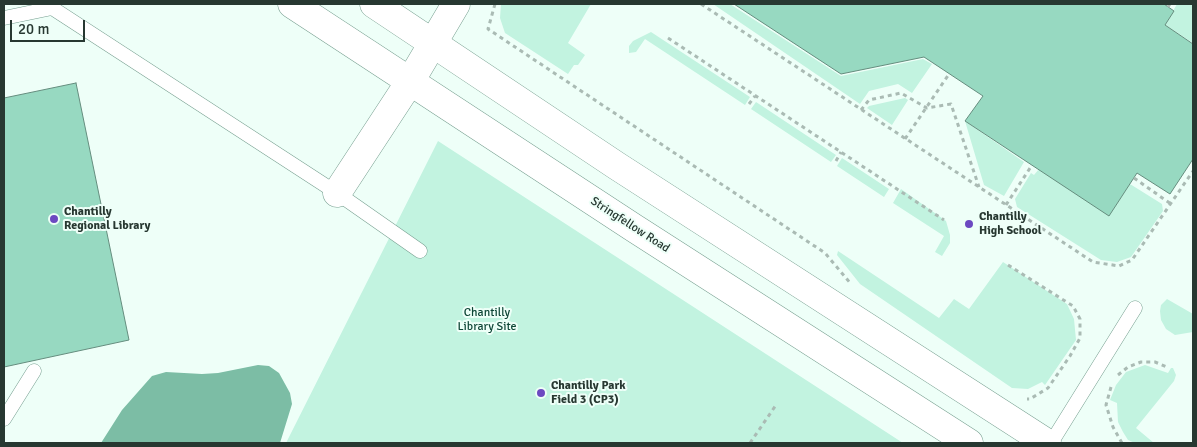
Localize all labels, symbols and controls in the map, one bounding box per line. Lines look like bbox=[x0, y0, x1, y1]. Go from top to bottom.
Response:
scale bar bbox=[12, 10, 88, 42]
text: 20 m bbox=[18, 20, 49, 38]
street label: Stringfellow Road bbox=[588, 194, 672, 256]
place label: Chantilly Regional Library bbox=[64, 205, 151, 233]
place label: Chantilly High School bbox=[979, 210, 1042, 238]
marker: Chantilly Regional Library bbox=[48, 213, 60, 225]
marker: Chantilly High School bbox=[963, 218, 975, 230]
park label: Chantilly Library Site bbox=[458, 306, 516, 334]
place label: Chantilly Park Field 3 (CP3) bbox=[551, 379, 625, 407]
marker: Chantilly Park Field 3 (CP3) bbox=[535, 387, 547, 399]

